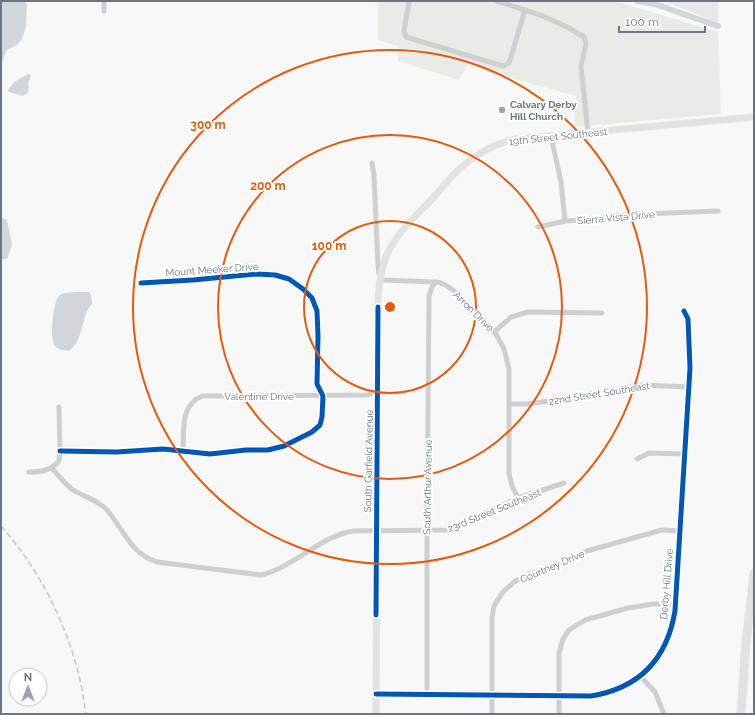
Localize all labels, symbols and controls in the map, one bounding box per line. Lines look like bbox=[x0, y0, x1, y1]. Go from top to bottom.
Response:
scale bar bbox=[619, 8, 705, 34]
text: 100 m bbox=[625, 15, 659, 29]
place label: Calvary Derby Hill Church bbox=[510, 99, 577, 122]
marker: Calvary Derby Hill Church bbox=[497, 105, 507, 115]
text: 300 m bbox=[190, 118, 226, 132]
street label: 19th Street Southeast bbox=[508, 126, 608, 147]
text: 200 m bbox=[250, 179, 286, 193]
street label: Sierra Vista Drive bbox=[577, 209, 655, 226]
text: 100 m bbox=[312, 239, 346, 253]
street label: Mount Meeker Drive bbox=[165, 261, 259, 278]
street label: Arron Drive bbox=[451, 289, 496, 334]
centre of rings bbox=[383, 300, 397, 314]
street label: 22nd Street Southeast bbox=[548, 380, 651, 407]
street label: Valentine Drive bbox=[224, 391, 294, 402]
street label: South Garfield Avenue bbox=[362, 409, 375, 513]
street label: South Arthur Avenue bbox=[421, 439, 434, 535]
street label: 23rd Street Southeast bbox=[446, 486, 543, 534]
street label: Courtney Drive bbox=[518, 548, 586, 585]
street label: Derby Hill Drive bbox=[658, 548, 675, 620]
north arrow bbox=[8, 667, 48, 707]
text: N bbox=[24, 671, 32, 684]

